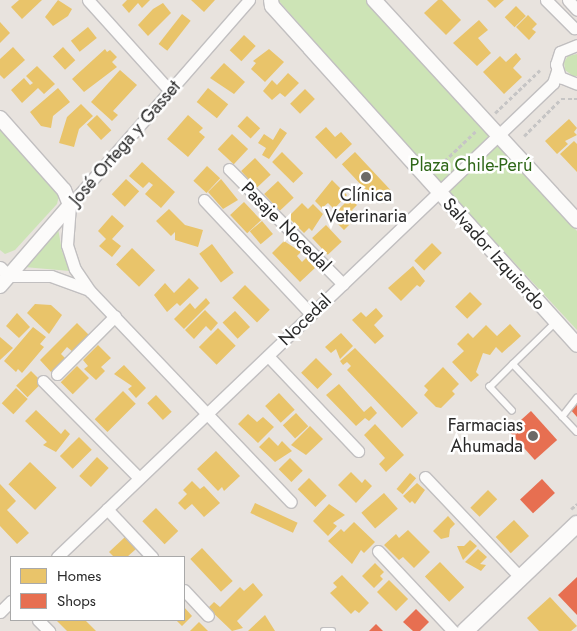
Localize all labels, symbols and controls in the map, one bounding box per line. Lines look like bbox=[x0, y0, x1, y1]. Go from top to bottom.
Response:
street label: José Ortega y Gasset bbox=[65, 76, 185, 210]
park label: Plaza Chile-Perú bbox=[410, 154, 532, 176]
marker: Clínica Veterinaria bbox=[360, 171, 372, 183]
street label: Pasaje Nocedal bbox=[237, 178, 335, 276]
place label: Clínica Veterinaria bbox=[325, 185, 407, 228]
street label: Salvador Izquierdo bbox=[438, 194, 550, 314]
street label: Nocedal bbox=[274, 290, 336, 350]
place label: Farmacias Ahumada bbox=[448, 415, 523, 458]
marker: Farmacias Ahumada bbox=[527, 430, 539, 442]
legend bbox=[10, 556, 185, 621]
text: Homes bbox=[57, 565, 101, 587]
text: Shops bbox=[57, 590, 96, 612]

